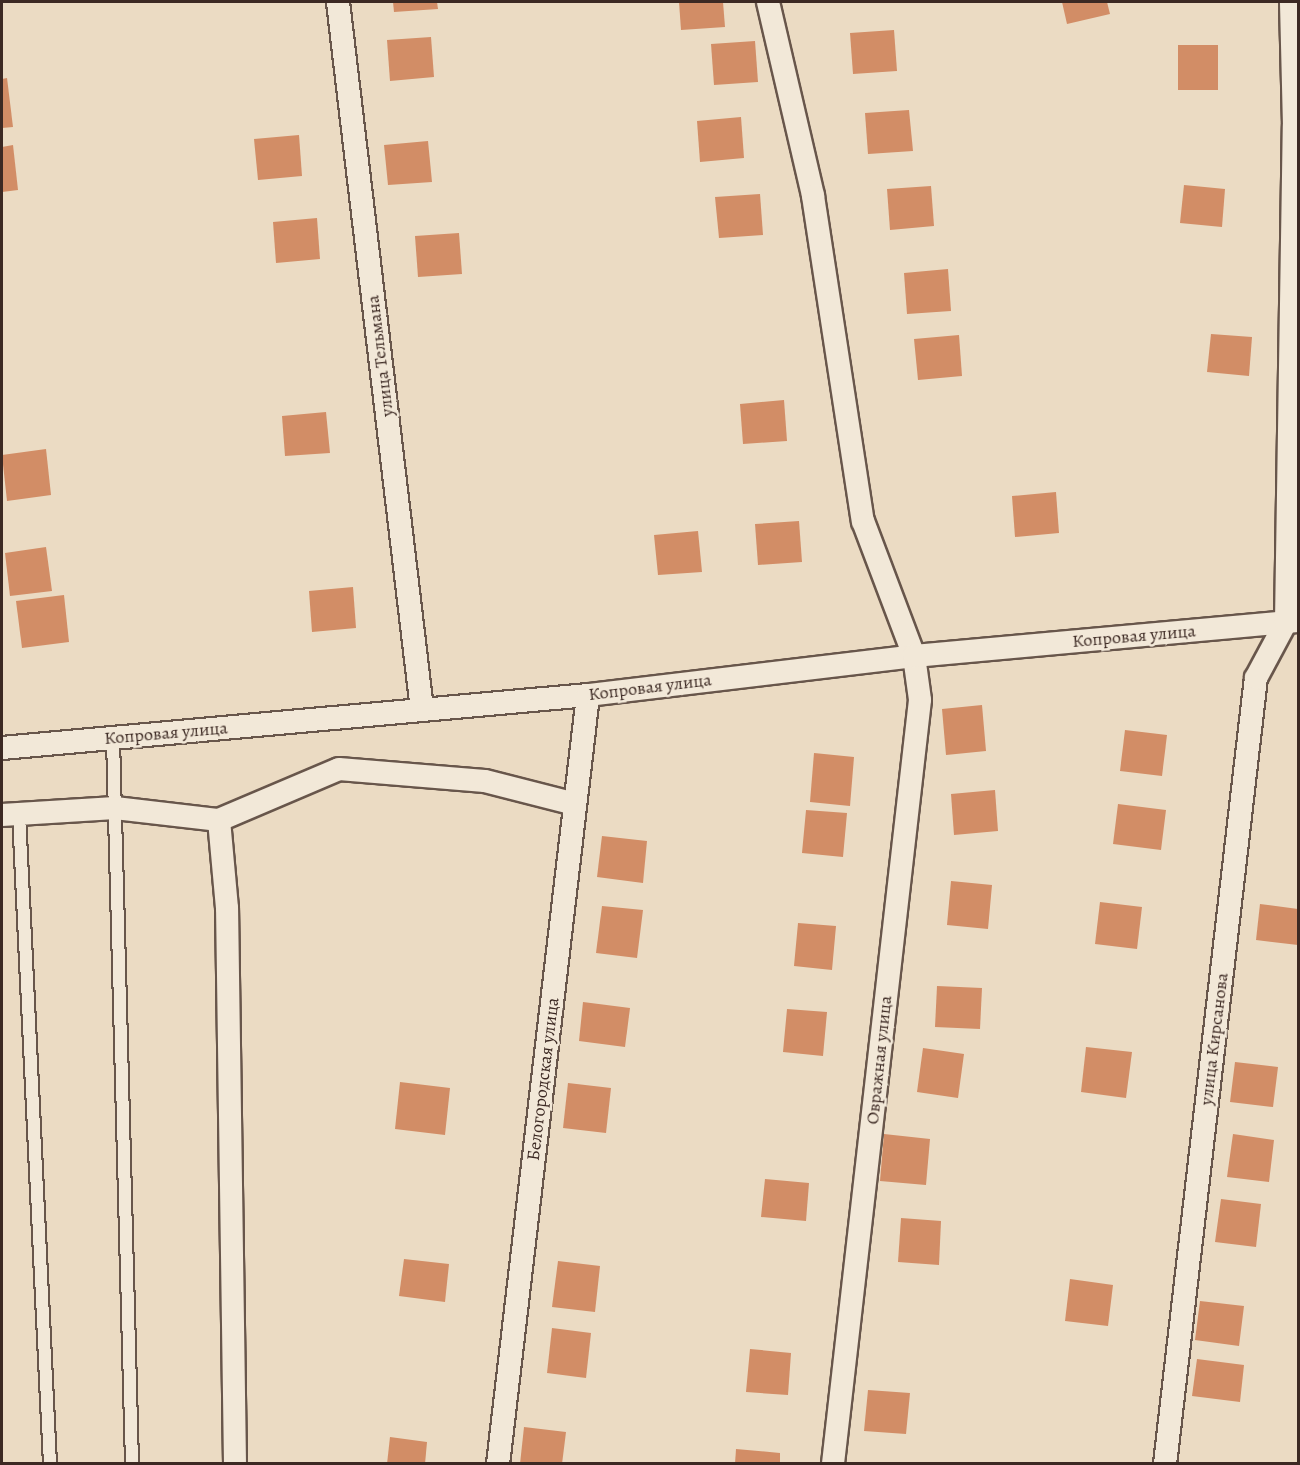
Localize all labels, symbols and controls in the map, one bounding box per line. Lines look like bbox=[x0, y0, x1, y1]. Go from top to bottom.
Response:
street label: улица Тельмана bbox=[362, 294, 398, 418]
street label: Копровая улица bbox=[1071, 620, 1197, 652]
street label: Копровая улица bbox=[587, 669, 713, 705]
street label: Копровая улица bbox=[103, 717, 229, 749]
street label: улица Кирсанова bbox=[1195, 971, 1233, 1107]
street label: Овражная улица bbox=[862, 995, 896, 1125]
street label: Белогородская улица bbox=[522, 996, 564, 1162]

